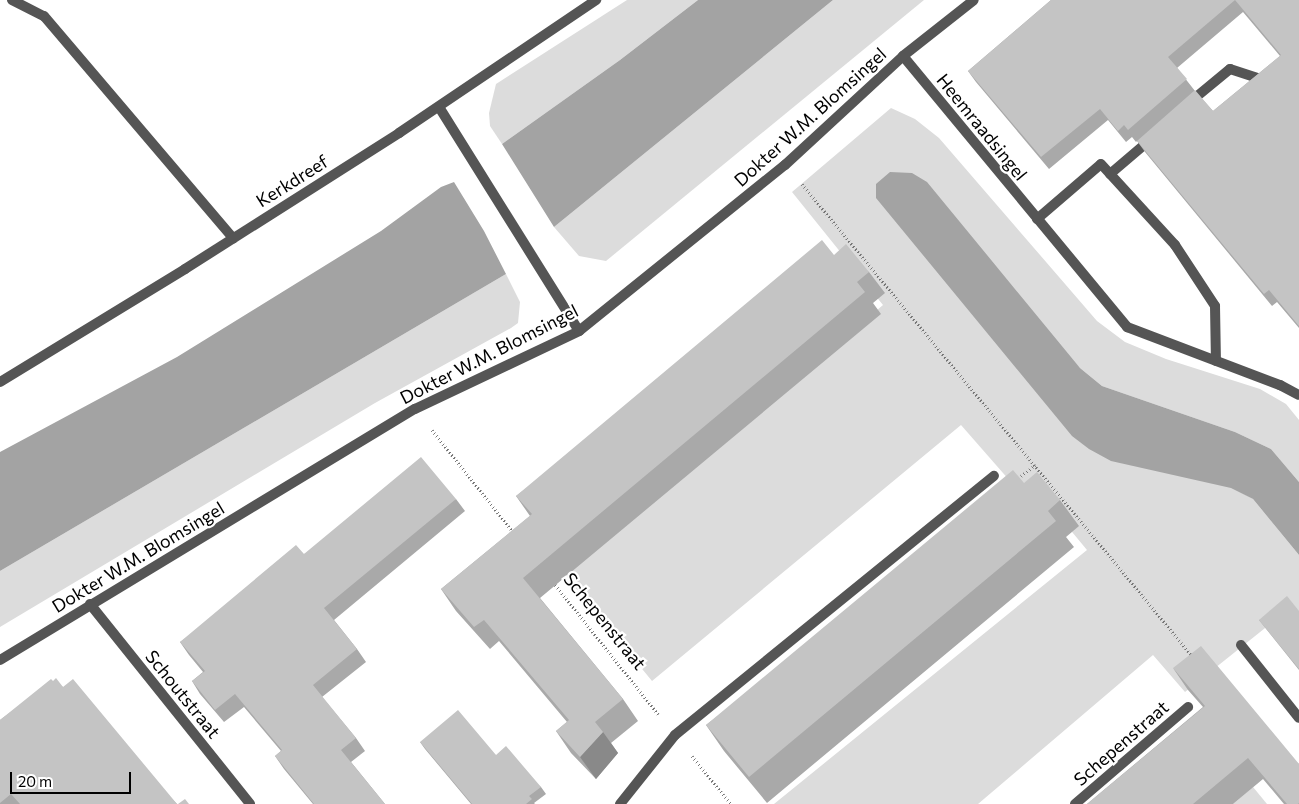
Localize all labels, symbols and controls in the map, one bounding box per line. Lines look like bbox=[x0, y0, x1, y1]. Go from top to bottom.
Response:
street label: Dokter W.M. Blomsingel bbox=[730, 43, 890, 191]
street label: Heemraadsingel bbox=[932, 69, 1032, 185]
street label: Kerkdreef bbox=[252, 150, 332, 212]
street label: Dokter W.M. Blomsingel bbox=[396, 300, 582, 408]
street label: Dokter W.M. Blomsingel bbox=[48, 497, 228, 617]
street label: Schepenstraat bbox=[559, 568, 651, 674]
street label: Schoutstraat bbox=[141, 646, 225, 742]
street label: Schepenstraat bbox=[1069, 696, 1173, 790]
scale bar bbox=[12, 762, 134, 794]
text: 20 m bbox=[18, 772, 52, 790]

